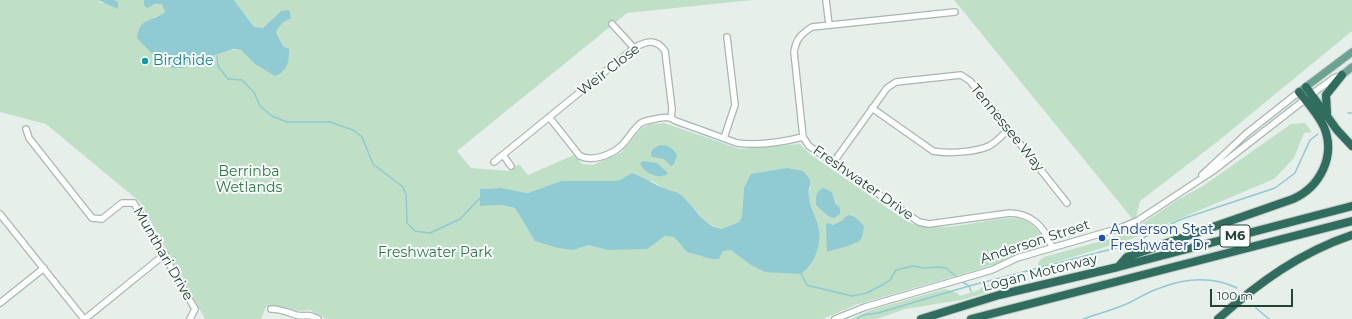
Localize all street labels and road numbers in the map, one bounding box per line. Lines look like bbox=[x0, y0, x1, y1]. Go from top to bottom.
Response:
street label: Weir Close bbox=[575, 41, 643, 99]
street label: Tennessee Way bbox=[967, 81, 1047, 175]
street label: Freshwater Drive bbox=[809, 142, 917, 224]
street label: Munthari Drive bbox=[129, 204, 197, 304]
street label: Anderson Street bbox=[978, 216, 1092, 268]
road number: M6 bbox=[1220, 225, 1250, 247]
street label: Logan Motorway bbox=[981, 251, 1099, 295]

